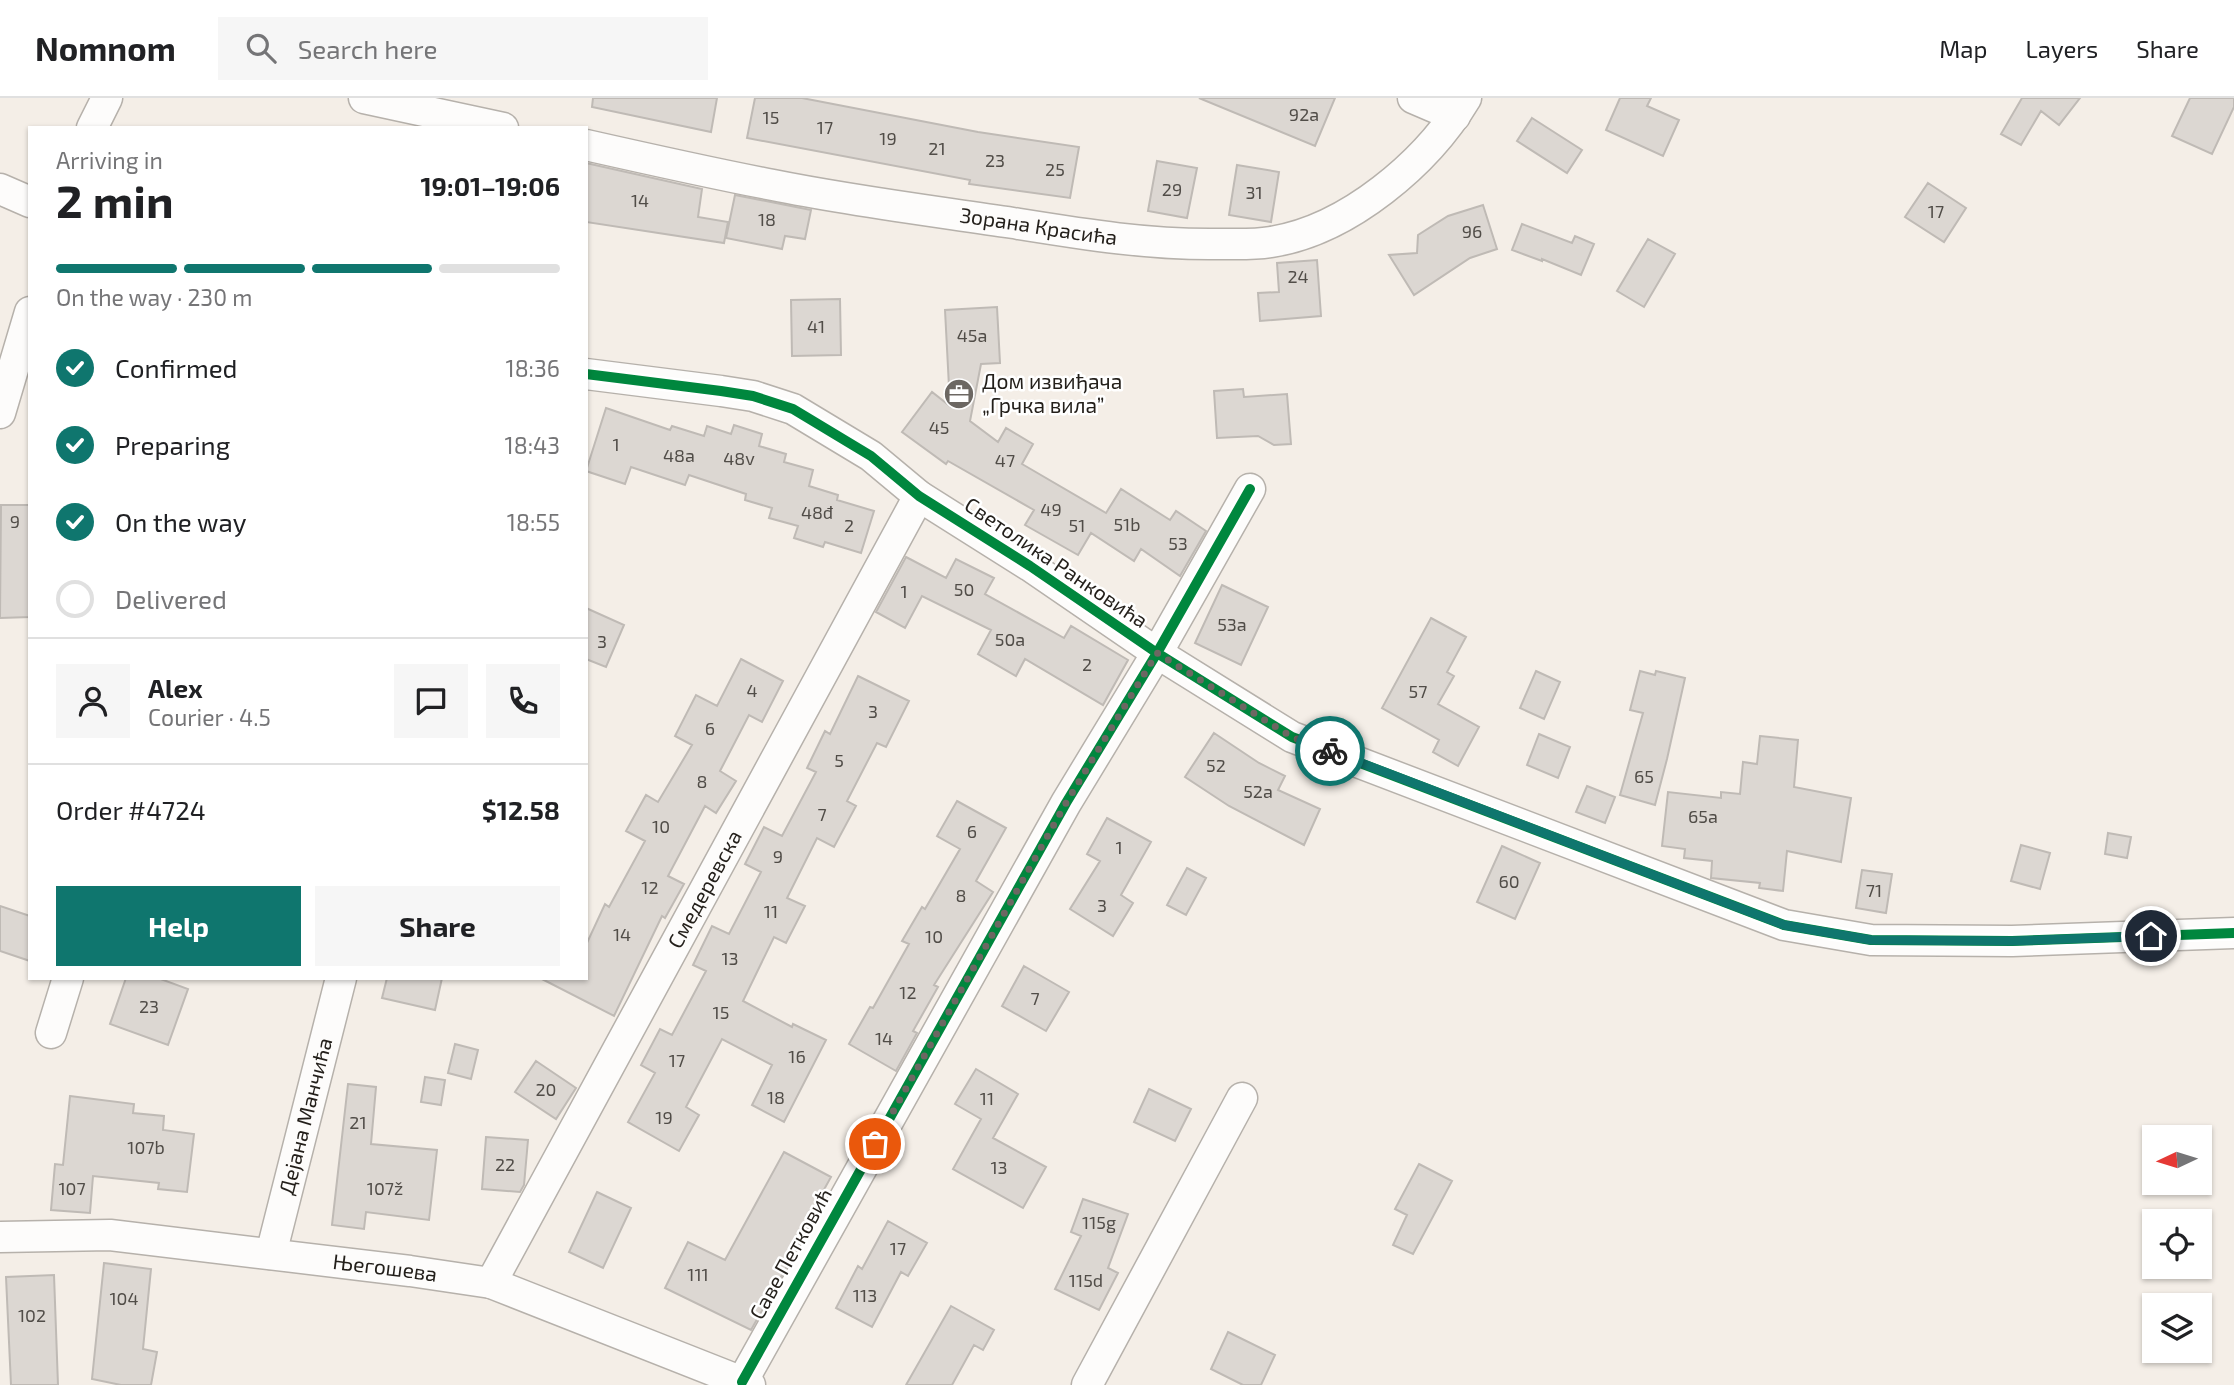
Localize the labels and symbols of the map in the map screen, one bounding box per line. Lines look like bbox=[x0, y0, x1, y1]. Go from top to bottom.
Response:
house number: 92a bbox=[1289, 103, 1319, 125]
house number: 15 bbox=[763, 106, 779, 128]
house number: 17 bbox=[817, 116, 833, 138]
house number: 19 bbox=[879, 127, 897, 149]
house number: 21 bbox=[928, 137, 946, 159]
house number: 23 bbox=[985, 149, 1005, 171]
house number: 25 bbox=[1045, 158, 1065, 180]
house number: 29 bbox=[1162, 178, 1182, 200]
house number: 31 bbox=[1245, 181, 1263, 203]
house number: 14 bbox=[631, 189, 649, 211]
house number: 17 bbox=[1928, 200, 1944, 222]
street label: Зорана Красића bbox=[958, 201, 1119, 249]
house number: 18 bbox=[758, 208, 776, 230]
house number: 96 bbox=[1462, 220, 1482, 242]
house number: 24 bbox=[1287, 265, 1309, 287]
house number: 41 bbox=[807, 315, 825, 337]
house number: 45a bbox=[957, 324, 987, 346]
place label: Дом извиђача „Грчка вила” bbox=[982, 368, 1122, 417]
office icon: Дом извиђача „Грчка вила” bbox=[942, 377, 976, 411]
house number: 45 bbox=[929, 416, 949, 438]
house number: 1 bbox=[612, 433, 620, 455]
house number: 48a bbox=[663, 444, 695, 466]
house number: 48v bbox=[723, 447, 755, 469]
house number: 47 bbox=[995, 449, 1015, 471]
street label: Светолика Ранковића bbox=[961, 491, 1153, 632]
house number: 49 bbox=[1040, 498, 1062, 520]
house number: 48đ bbox=[801, 501, 834, 523]
house number: 9 bbox=[10, 510, 20, 532]
house number: 51b bbox=[1113, 513, 1141, 535]
house number: 2 bbox=[844, 514, 854, 536]
house number: 51 bbox=[1069, 514, 1085, 536]
house number: 53 bbox=[1168, 532, 1188, 554]
house number: 50 bbox=[954, 578, 974, 600]
house number: 1 bbox=[900, 580, 908, 602]
house number: 53a bbox=[1217, 613, 1247, 635]
house number: 50a bbox=[995, 628, 1025, 650]
house number: 3 bbox=[597, 630, 607, 652]
house number: 2 bbox=[1082, 653, 1092, 675]
house number: 4 bbox=[746, 679, 758, 701]
house number: 57 bbox=[1409, 680, 1427, 702]
house number: 3 bbox=[868, 700, 878, 722]
courier bbox=[1295, 716, 1365, 786]
house number: 6 bbox=[705, 717, 715, 739]
house number: 5 bbox=[834, 749, 844, 771]
house number: 52 bbox=[1206, 754, 1226, 776]
house number: 65 bbox=[1634, 765, 1654, 787]
house number: 8 bbox=[697, 770, 707, 792]
house number: 52a bbox=[1243, 780, 1273, 802]
house number: 7 bbox=[817, 803, 827, 825]
house number: 65a bbox=[1688, 805, 1718, 827]
house number: 10 bbox=[652, 815, 670, 837]
house number: 6 bbox=[967, 820, 977, 842]
street label: Смедеревска bbox=[661, 825, 746, 952]
house number: 1 bbox=[1115, 836, 1123, 858]
house number: 9 bbox=[773, 845, 783, 867]
house number: 60 bbox=[1498, 870, 1520, 892]
house number: 12 bbox=[641, 876, 659, 898]
house number: 71 bbox=[1866, 879, 1882, 901]
house number: 8 bbox=[956, 884, 966, 906]
house number: 3 bbox=[1097, 894, 1107, 916]
house number: 11 bbox=[764, 900, 778, 922]
pin bbox=[2121, 906, 2181, 966]
house number: 14 bbox=[613, 923, 631, 945]
house number: 10 bbox=[925, 925, 943, 947]
house number: 13 bbox=[721, 947, 739, 969]
house number: 12 bbox=[899, 981, 917, 1003]
house number: 7 bbox=[1030, 987, 1040, 1009]
house number: 23 bbox=[139, 995, 159, 1017]
house number: 15 bbox=[713, 1001, 729, 1023]
house number: 14 bbox=[875, 1027, 893, 1049]
street label: Дејана Манчића bbox=[273, 1035, 336, 1197]
house number: 16 bbox=[788, 1045, 806, 1067]
house number: 17 bbox=[669, 1049, 685, 1071]
house number: 20 bbox=[536, 1078, 556, 1100]
house number: 18 bbox=[767, 1086, 785, 1108]
house number: 11 bbox=[980, 1087, 994, 1109]
house number: 19 bbox=[655, 1106, 673, 1128]
house number: 21 bbox=[349, 1111, 367, 1133]
pin bbox=[845, 1114, 905, 1174]
north arrow bbox=[2142, 1125, 2212, 1195]
house number: 107b bbox=[127, 1136, 165, 1158]
house number: 22 bbox=[495, 1153, 515, 1175]
house number: 13 bbox=[990, 1156, 1008, 1178]
house number: 107 bbox=[58, 1177, 86, 1199]
house number: 107ž bbox=[367, 1177, 403, 1199]
street label: Саве Петковић bbox=[743, 1183, 836, 1323]
house number: 115g bbox=[1082, 1211, 1116, 1233]
house number: 17 bbox=[890, 1237, 906, 1259]
street label: Његошева bbox=[332, 1248, 439, 1286]
house number: 111 bbox=[687, 1263, 709, 1285]
house number: 115d bbox=[1069, 1269, 1103, 1291]
house number: 113 bbox=[853, 1284, 877, 1306]
house number: 104 bbox=[109, 1287, 139, 1309]
house number: 102 bbox=[18, 1304, 46, 1326]

